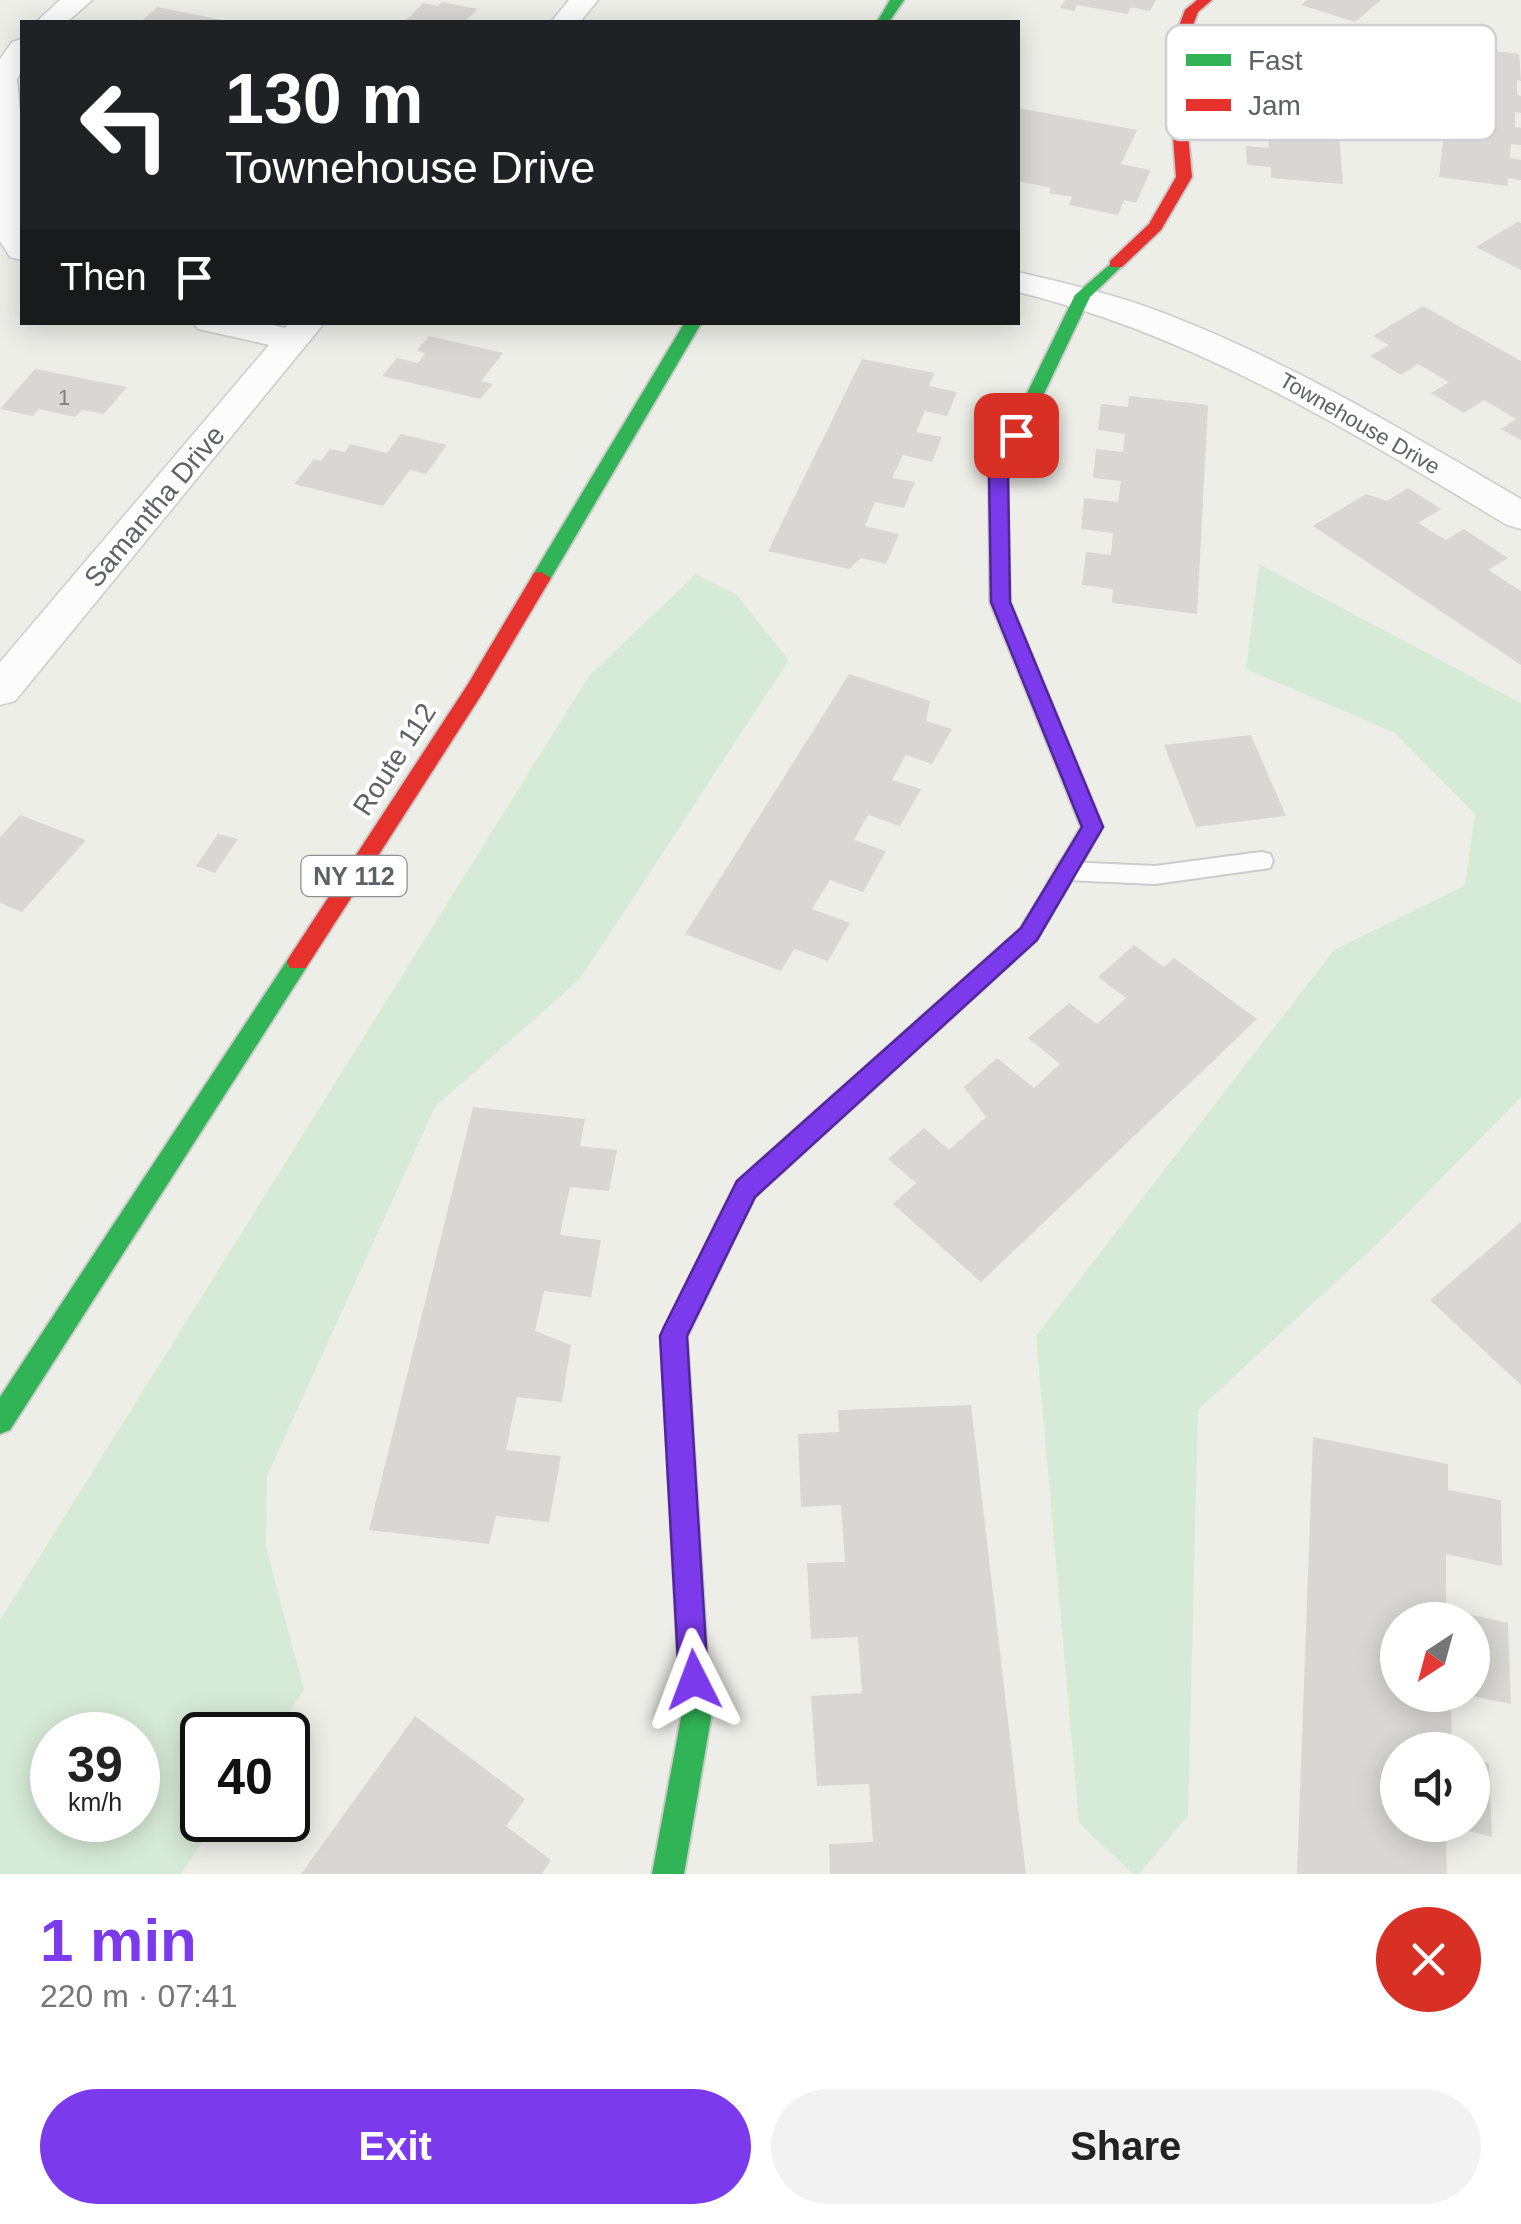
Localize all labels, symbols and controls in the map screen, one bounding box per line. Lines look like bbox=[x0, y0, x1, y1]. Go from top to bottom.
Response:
legend bbox=[1166, 25, 1496, 140]
text: Fast bbox=[1248, 45, 1303, 76]
icon: left bbox=[60, 60, 190, 190]
text: 130 m bbox=[225, 60, 423, 138]
text: Jam bbox=[1248, 90, 1301, 121]
text: Townehouse Drive bbox=[225, 142, 595, 193]
icon: arrive bbox=[167, 250, 222, 305]
text: Then bbox=[60, 256, 147, 298]
street label: Townehouse Drive bbox=[1275, 367, 1444, 480]
house number: 1 bbox=[58, 385, 70, 410]
pin bbox=[974, 393, 1059, 478]
icon: arrive bbox=[989, 408, 1044, 463]
street label: Samantha Drive bbox=[78, 419, 231, 593]
street label: Route 112 bbox=[347, 698, 442, 821]
road number: NY 112 bbox=[302, 856, 406, 896]
north arrow bbox=[1380, 1602, 1490, 1712]
map controls bbox=[1380, 1602, 1490, 1842]
position arrow bbox=[642, 1628, 746, 1732]
speed limit sign: 40 bbox=[180, 1712, 310, 1842]
button: sound bbox=[1380, 1732, 1490, 1842]
text: 39 bbox=[67, 1737, 123, 1793]
text: km/h bbox=[68, 1788, 122, 1816]
text: 1 min bbox=[40, 1907, 197, 1974]
button: close bbox=[1376, 1907, 1481, 2012]
text: 220 m · 07:41 bbox=[40, 1978, 237, 2014]
button: Exit bbox=[40, 2089, 751, 2204]
button: Share bbox=[771, 2089, 1481, 2204]

